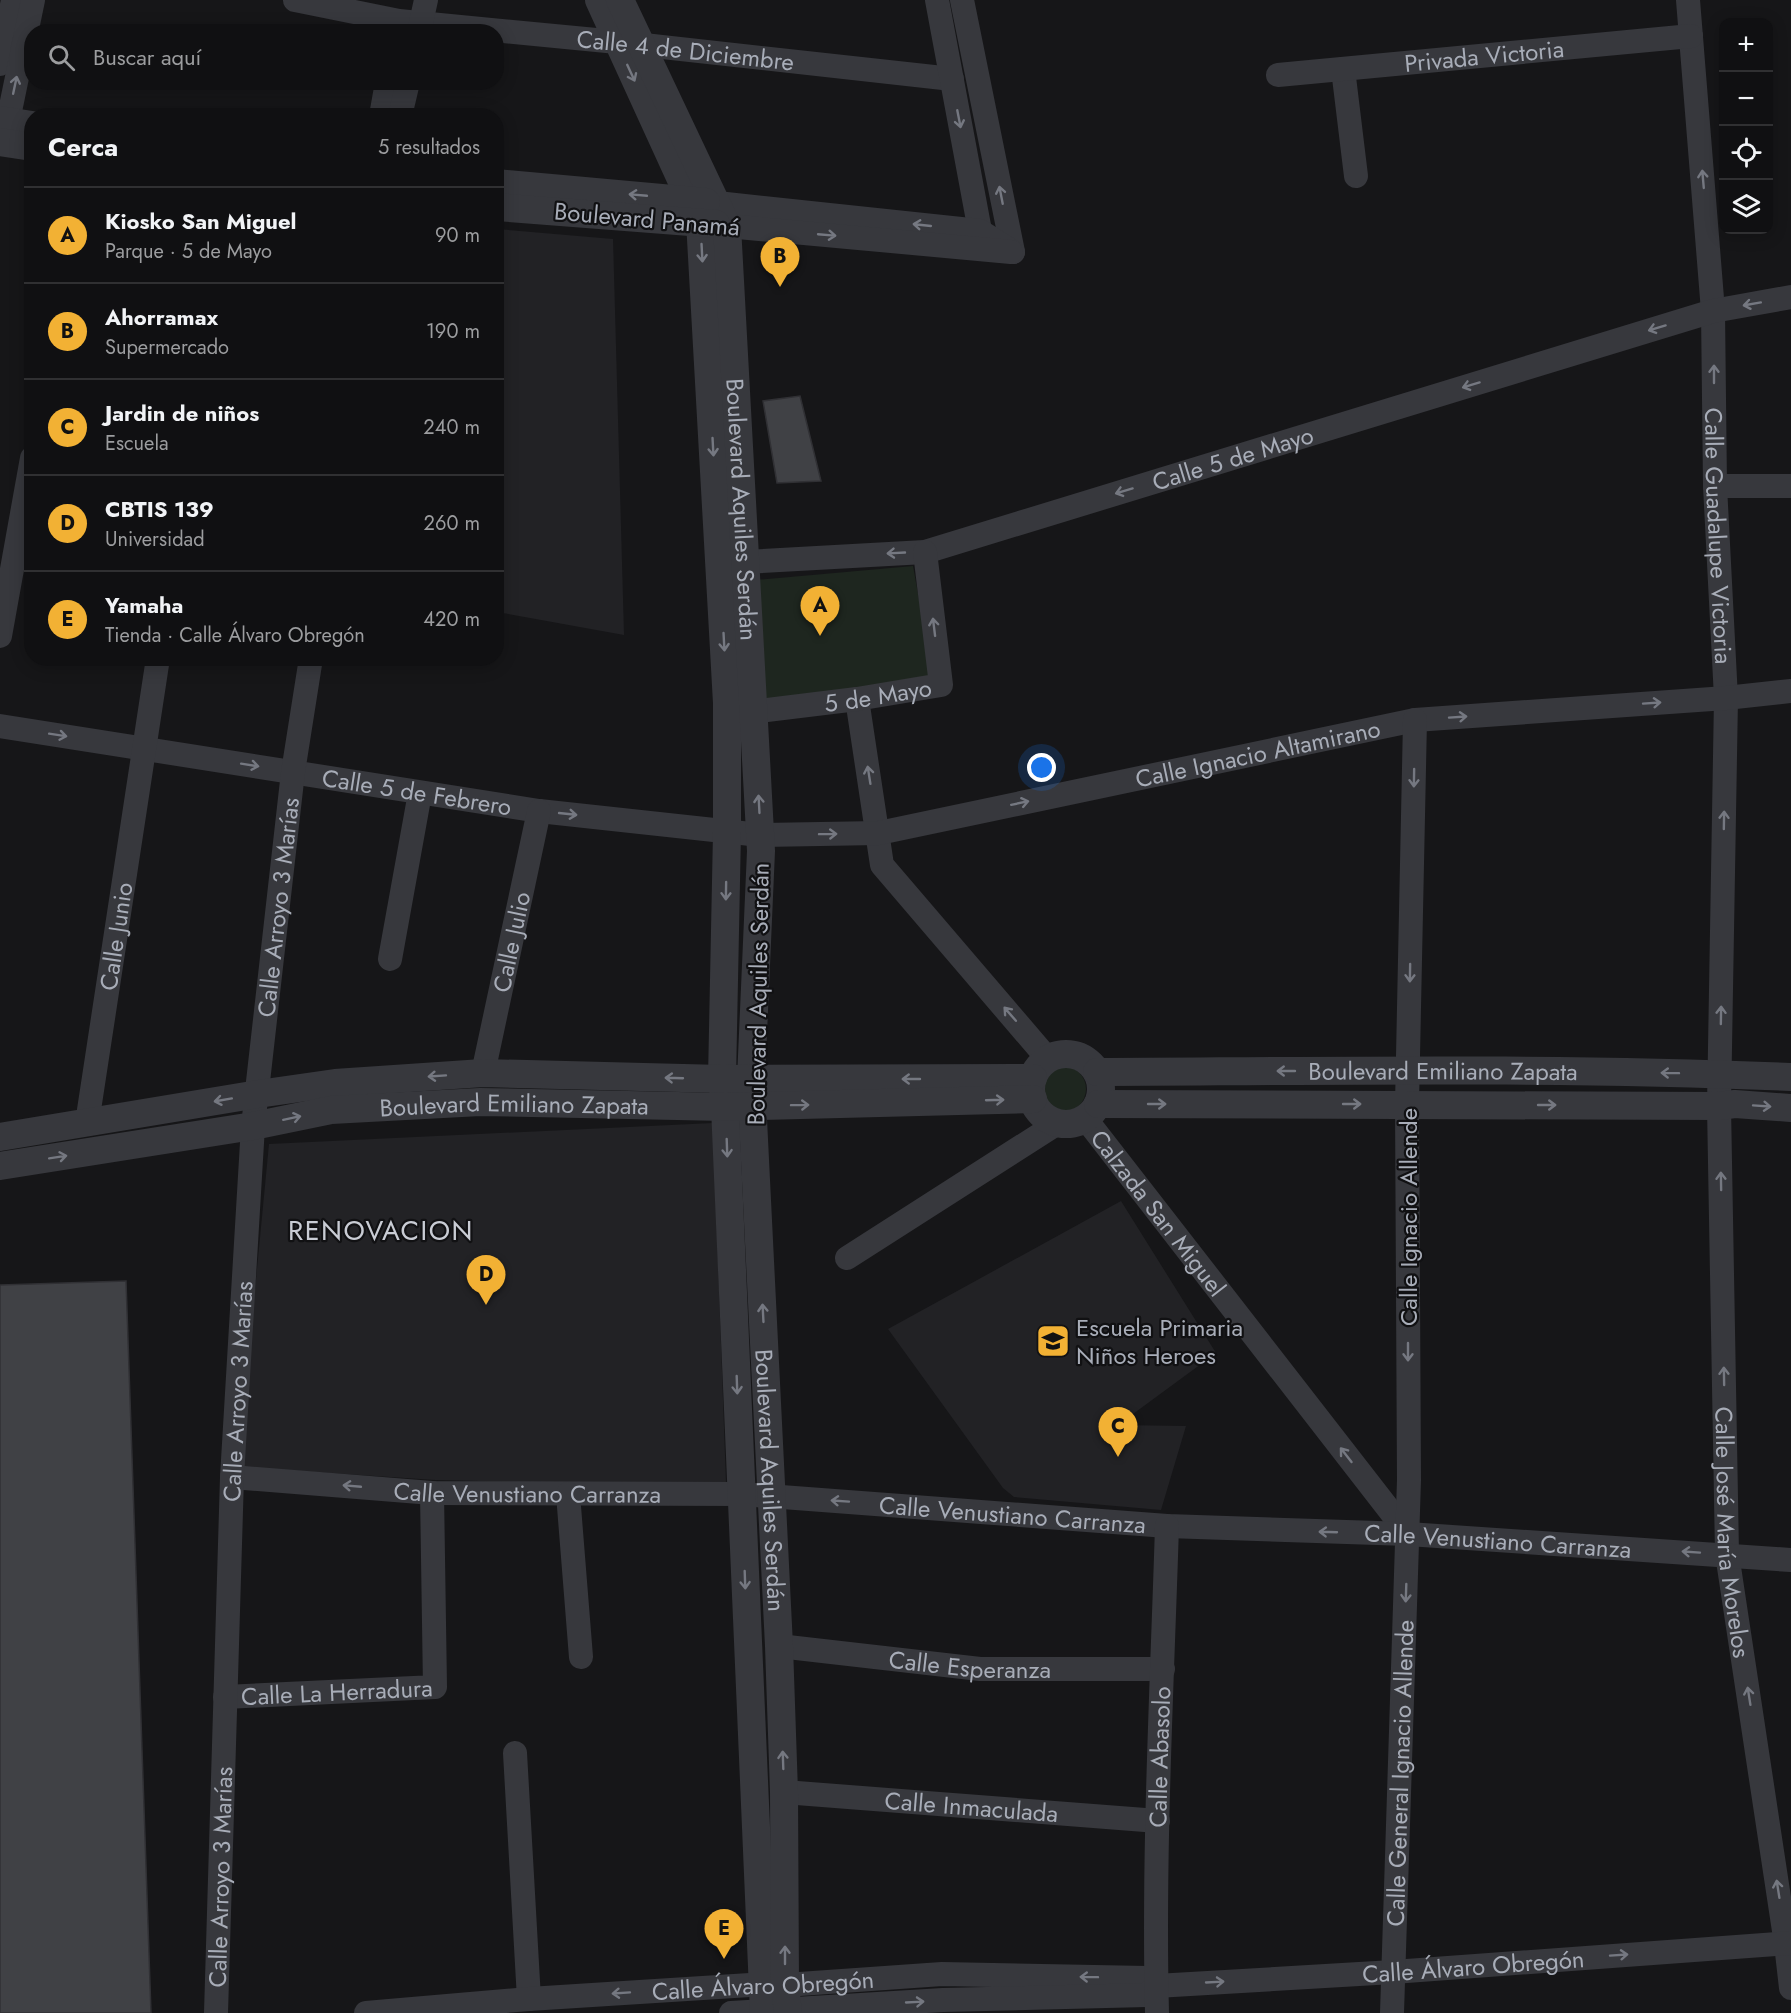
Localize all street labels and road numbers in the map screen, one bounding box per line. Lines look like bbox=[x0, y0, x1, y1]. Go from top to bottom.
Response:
street label: Calle 4 de Diciembre bbox=[575, 21, 796, 79]
street label: Privada Victoria bbox=[1403, 31, 1565, 80]
street label: Boulevard Panamá bbox=[553, 193, 741, 245]
street label: Boulevard Aquiles Serdán bbox=[718, 377, 767, 642]
street label: Calle Guadalupe Victoria bbox=[1697, 408, 1742, 665]
street label: Calle 5 de Mayo bbox=[1148, 417, 1318, 499]
street label: 5 de Mayo bbox=[822, 669, 934, 720]
street label: Calle Ignacio Altamirano bbox=[1132, 710, 1383, 796]
street label: Calle 5 de Febrero bbox=[320, 760, 514, 824]
street label: Calle Arroyo 3 Marías bbox=[248, 796, 308, 1019]
street label: Boulevard Aquiles Serdán bbox=[738, 862, 778, 1126]
street label: Calle Junio bbox=[90, 880, 141, 993]
street label: Calle Julio bbox=[483, 888, 539, 995]
street label: Boulevard Emiliano Zapata bbox=[1308, 1053, 1578, 1089]
street label: Boulevard Emiliano Zapata bbox=[378, 1085, 649, 1125]
street label: Calle Ignacio Allende bbox=[1391, 1108, 1426, 1326]
street label: Calzada San Miguel bbox=[1083, 1122, 1235, 1304]
street label: Calle Arroyo 3 Marías bbox=[214, 1280, 261, 1502]
street label: Boulevard Aquiles Serdán bbox=[747, 1348, 795, 1612]
street label: Calle José María Morelos bbox=[1707, 1406, 1760, 1660]
street label: Calle Venustiano Carranza bbox=[392, 1472, 661, 1511]
street label: Calle Venustiano Carranza bbox=[878, 1487, 1147, 1542]
street label: Calle Venustiano Carranza bbox=[1364, 1515, 1632, 1567]
street label: Calle General Ignacio Allende bbox=[1377, 1619, 1422, 1927]
street label: Calle Esperanza bbox=[887, 1641, 1051, 1687]
street label: Calle La Herradura bbox=[240, 1670, 434, 1714]
street label: Calle Abasolo bbox=[1140, 1686, 1179, 1828]
street label: Calle Arroyo 3 Marías bbox=[199, 1766, 241, 1988]
street label: Calle Inmaculada bbox=[883, 1782, 1059, 1831]
street label: Calle Álvaro Obregón bbox=[1361, 1941, 1585, 1991]
street label: Calle Álvaro Obregón bbox=[651, 1961, 875, 2009]

